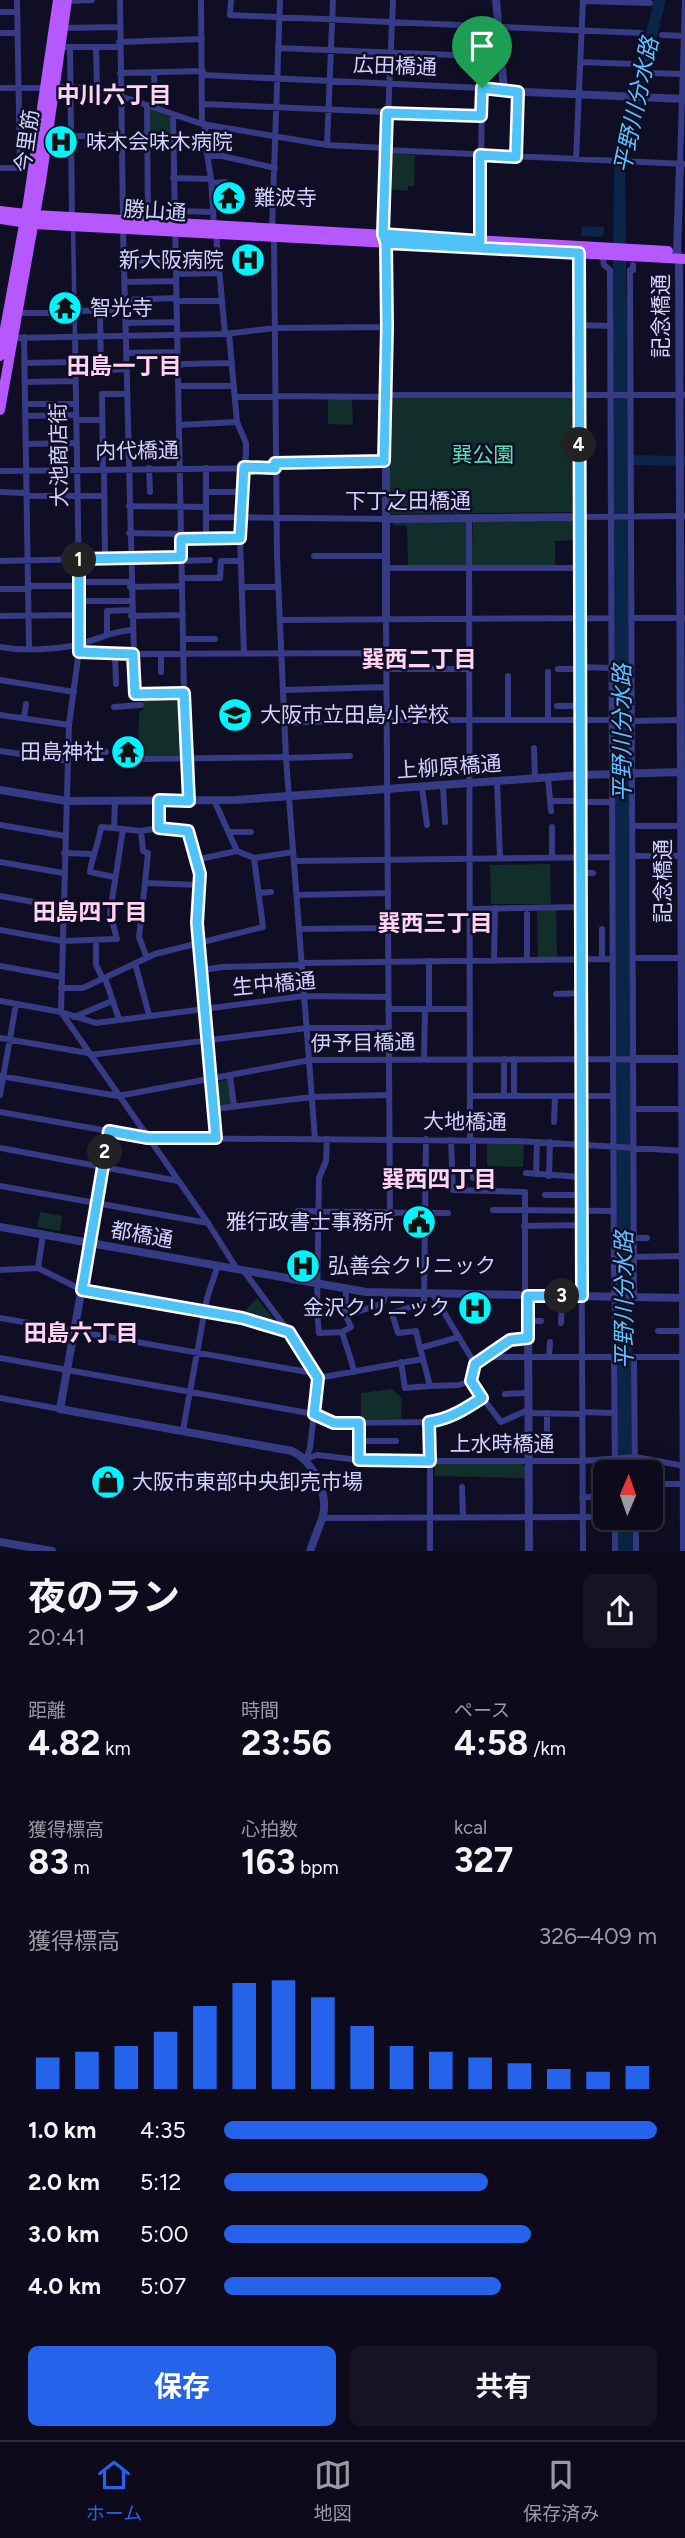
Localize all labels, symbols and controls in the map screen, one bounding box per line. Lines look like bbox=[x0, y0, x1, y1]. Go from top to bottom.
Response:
pin bbox=[452, 16, 512, 88]
icon: arrive bbox=[463, 27, 501, 65]
water label: 平野川分水路 bbox=[608, 33, 664, 175]
street label: 広田橋通 bbox=[353, 52, 437, 79]
district label: 中川六丁目 bbox=[57, 81, 172, 109]
street label: 今里筋 bbox=[10, 108, 43, 174]
hospital icon: 味木会味木病院 bbox=[42, 123, 80, 161]
place label: 味木会味木病院 bbox=[86, 129, 233, 154]
temple icon: 難波寺 bbox=[210, 179, 248, 217]
place label: 難波寺 bbox=[254, 185, 317, 210]
street label: 勝山通 bbox=[123, 196, 187, 225]
hospital icon: 新大阪病院 bbox=[229, 241, 267, 279]
place label: 新大阪病院 bbox=[119, 247, 224, 272]
street label: 記念橋通 bbox=[648, 274, 673, 358]
temple icon: 智光寺 bbox=[46, 289, 84, 327]
place label: 智光寺 bbox=[90, 295, 153, 320]
district label: 田島一丁目 bbox=[67, 352, 182, 380]
street label: 大池商店街 bbox=[45, 402, 72, 508]
pin: 4 bbox=[562, 428, 596, 462]
text: 4 bbox=[572, 433, 585, 456]
street label: 内代橋通 bbox=[95, 437, 179, 464]
park label: 巽公園 bbox=[452, 442, 515, 467]
street label: 下丁之田橋通 bbox=[345, 488, 471, 513]
pin: 1 bbox=[62, 542, 96, 578]
text: 1 bbox=[74, 548, 83, 571]
district label: 巽西二丁目 bbox=[362, 645, 477, 673]
water label: 平野川分水路 bbox=[608, 662, 636, 802]
school or university icon: 大阪市立田島小学校 bbox=[216, 696, 254, 734]
place label: 大阪市立田島小学校 bbox=[260, 702, 449, 727]
temple icon: 田島神社 bbox=[109, 733, 147, 771]
place label: 田島神社 bbox=[20, 739, 104, 764]
street label: 上柳原橋通 bbox=[396, 750, 502, 783]
street label: 記念橋通 bbox=[650, 839, 675, 923]
district label: 田島四丁目 bbox=[33, 898, 148, 926]
district label: 巽西三丁目 bbox=[378, 909, 493, 937]
street label: 生中橋通 bbox=[231, 967, 317, 1000]
street label: 伊予目橋通 bbox=[310, 1029, 416, 1056]
street label: 大地橋通 bbox=[423, 1108, 507, 1135]
pin: 2 bbox=[88, 1134, 122, 1170]
text: 2 bbox=[99, 1140, 110, 1163]
district label: 巽西四丁目 bbox=[382, 1165, 497, 1193]
public building icon: 雅行政書士事務所 bbox=[400, 1203, 438, 1241]
place label: 雅行政書士事務所 bbox=[226, 1209, 394, 1234]
street label: 都橋通 bbox=[109, 1217, 175, 1252]
water label: 平野川分水路 bbox=[610, 1229, 638, 1369]
hospital icon: 弘善会クリニック bbox=[284, 1247, 322, 1285]
place label: 弘善会クリニック bbox=[328, 1253, 496, 1278]
pin: 3 bbox=[544, 1278, 580, 1314]
text: 3 bbox=[556, 1284, 567, 1307]
hospital icon: 金沢クリニック bbox=[456, 1289, 494, 1327]
place label: 金沢クリニック bbox=[303, 1295, 450, 1320]
district label: 田島六丁目 bbox=[24, 1319, 139, 1347]
street label: 上水時橋通 bbox=[450, 1431, 555, 1456]
north arrow bbox=[593, 1460, 663, 1530]
map controls bbox=[593, 1460, 663, 1530]
shop icon: 大阪市東部中央卸売市場 bbox=[89, 1463, 127, 1501]
place label: 大阪市東部中央卸売市場 bbox=[132, 1469, 363, 1494]
text: 夜のラン bbox=[28, 1574, 180, 1620]
button: share bbox=[583, 1574, 657, 1648]
text: 20:41 bbox=[28, 1623, 85, 1651]
text: 距離 bbox=[28, 1699, 66, 1722]
text: 時間 bbox=[241, 1699, 279, 1722]
text: ペース bbox=[454, 1699, 510, 1722]
text: 4.82 bbox=[28, 1722, 101, 1764]
text: 23:56 bbox=[241, 1722, 332, 1764]
text: 4:58 bbox=[454, 1722, 528, 1764]
text: km bbox=[101, 1737, 131, 1760]
text: /km bbox=[528, 1737, 566, 1760]
text: kcal bbox=[454, 1816, 487, 1839]
text: 獲得標高 bbox=[28, 1818, 104, 1841]
text: 心拍数 bbox=[241, 1818, 298, 1841]
text: 327 bbox=[454, 1839, 513, 1881]
text: 83 bbox=[28, 1841, 69, 1883]
text: 163 bbox=[241, 1841, 296, 1883]
text: m bbox=[69, 1856, 90, 1879]
text: bpm bbox=[296, 1856, 339, 1879]
text: 326–409 m bbox=[539, 1922, 657, 1950]
text: 獲得標高 bbox=[28, 1927, 120, 1955]
text: 1.0 km bbox=[28, 2116, 96, 2144]
text: 4:35 bbox=[140, 2116, 186, 2144]
text: 2.0 km bbox=[28, 2168, 100, 2196]
text: 5:12 bbox=[140, 2168, 181, 2196]
text: 3.0 km bbox=[28, 2220, 99, 2248]
text: 5:00 bbox=[140, 2220, 189, 2248]
text: 4.0 km bbox=[28, 2272, 101, 2300]
text: 5:07 bbox=[140, 2272, 186, 2300]
button: 保存 bbox=[28, 2346, 336, 2426]
button: 共有 bbox=[350, 2346, 657, 2426]
tab: ホーム bbox=[86, 2456, 142, 2525]
tab: 地図 bbox=[314, 2456, 352, 2525]
tab: 保存済み bbox=[523, 2456, 599, 2525]

